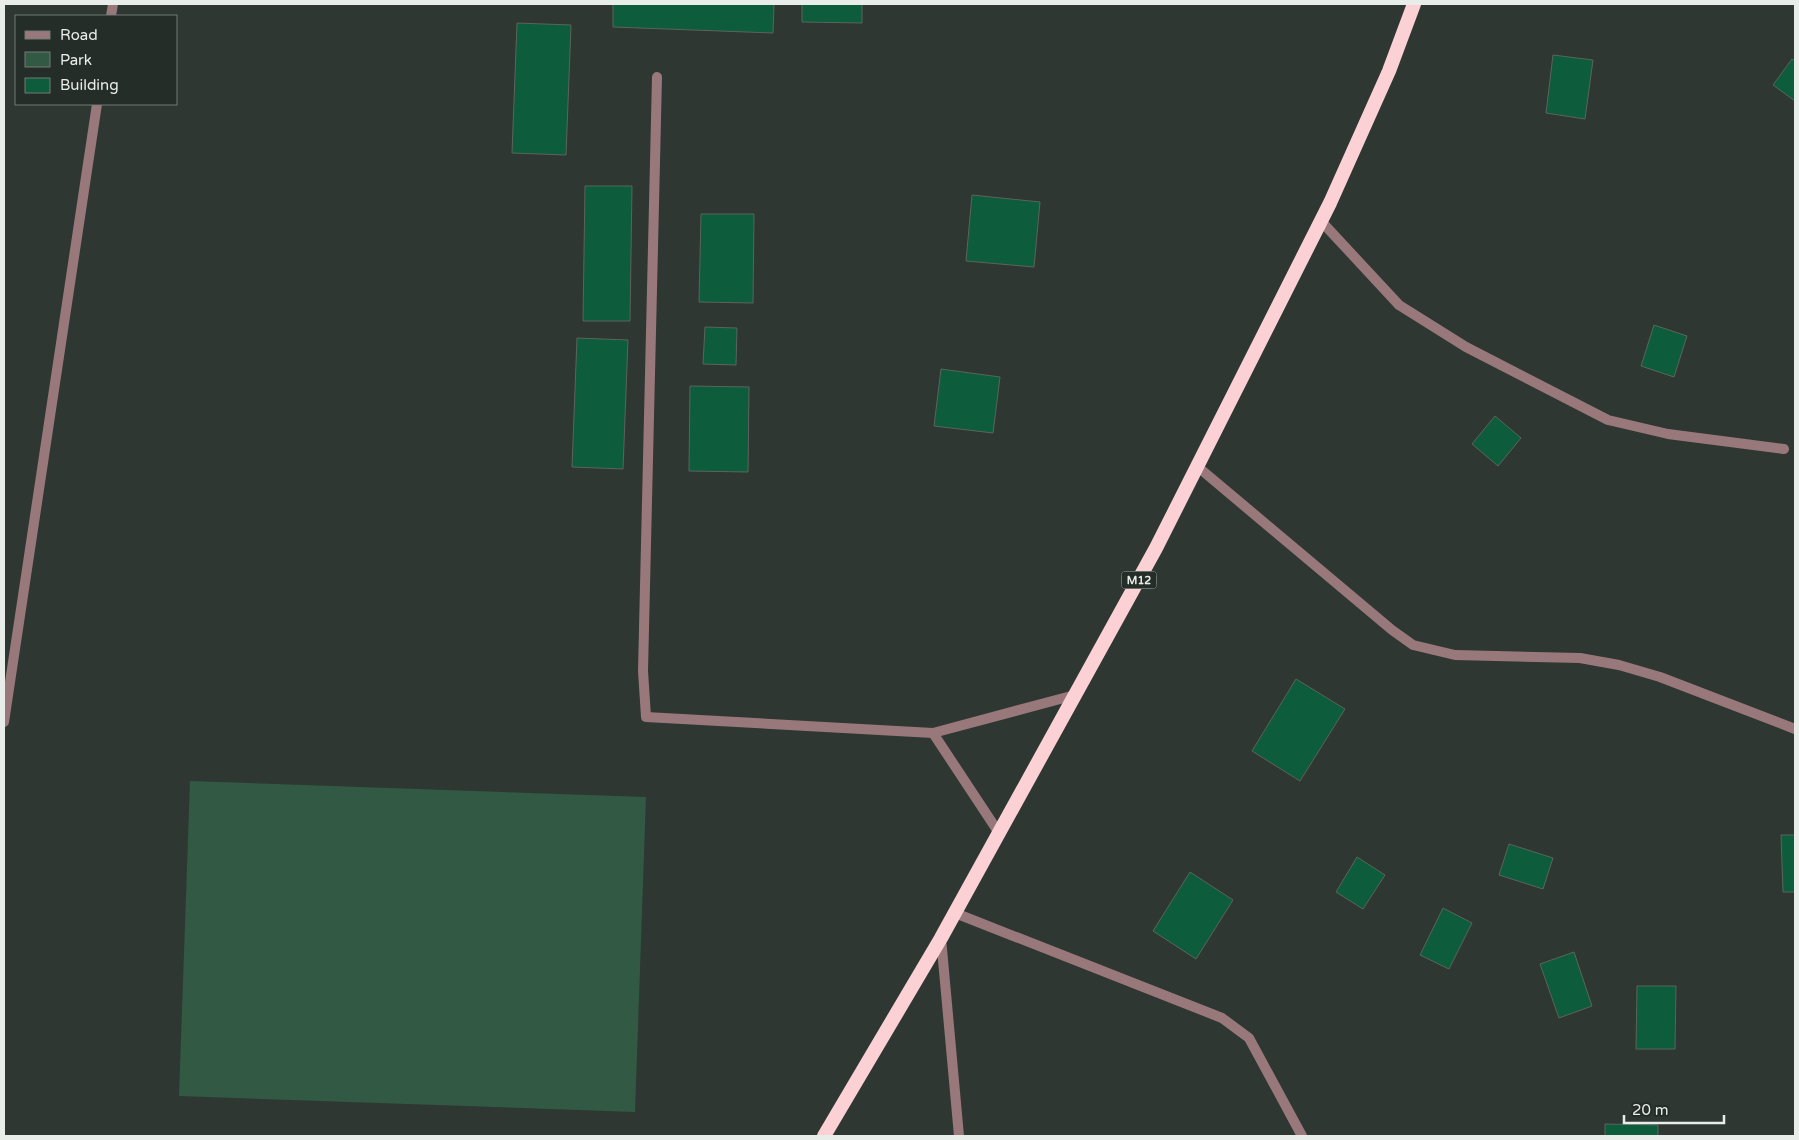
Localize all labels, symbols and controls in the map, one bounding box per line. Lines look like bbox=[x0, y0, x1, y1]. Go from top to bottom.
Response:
legend bbox=[15, 15, 178, 105]
text: Road bbox=[60, 26, 98, 44]
text: Park bbox=[60, 51, 92, 69]
text: Building bbox=[60, 76, 119, 94]
road number: M12 bbox=[1122, 572, 1156, 588]
scale bar bbox=[1624, 1092, 1724, 1124]
text: 20 m bbox=[1632, 1101, 1669, 1119]

